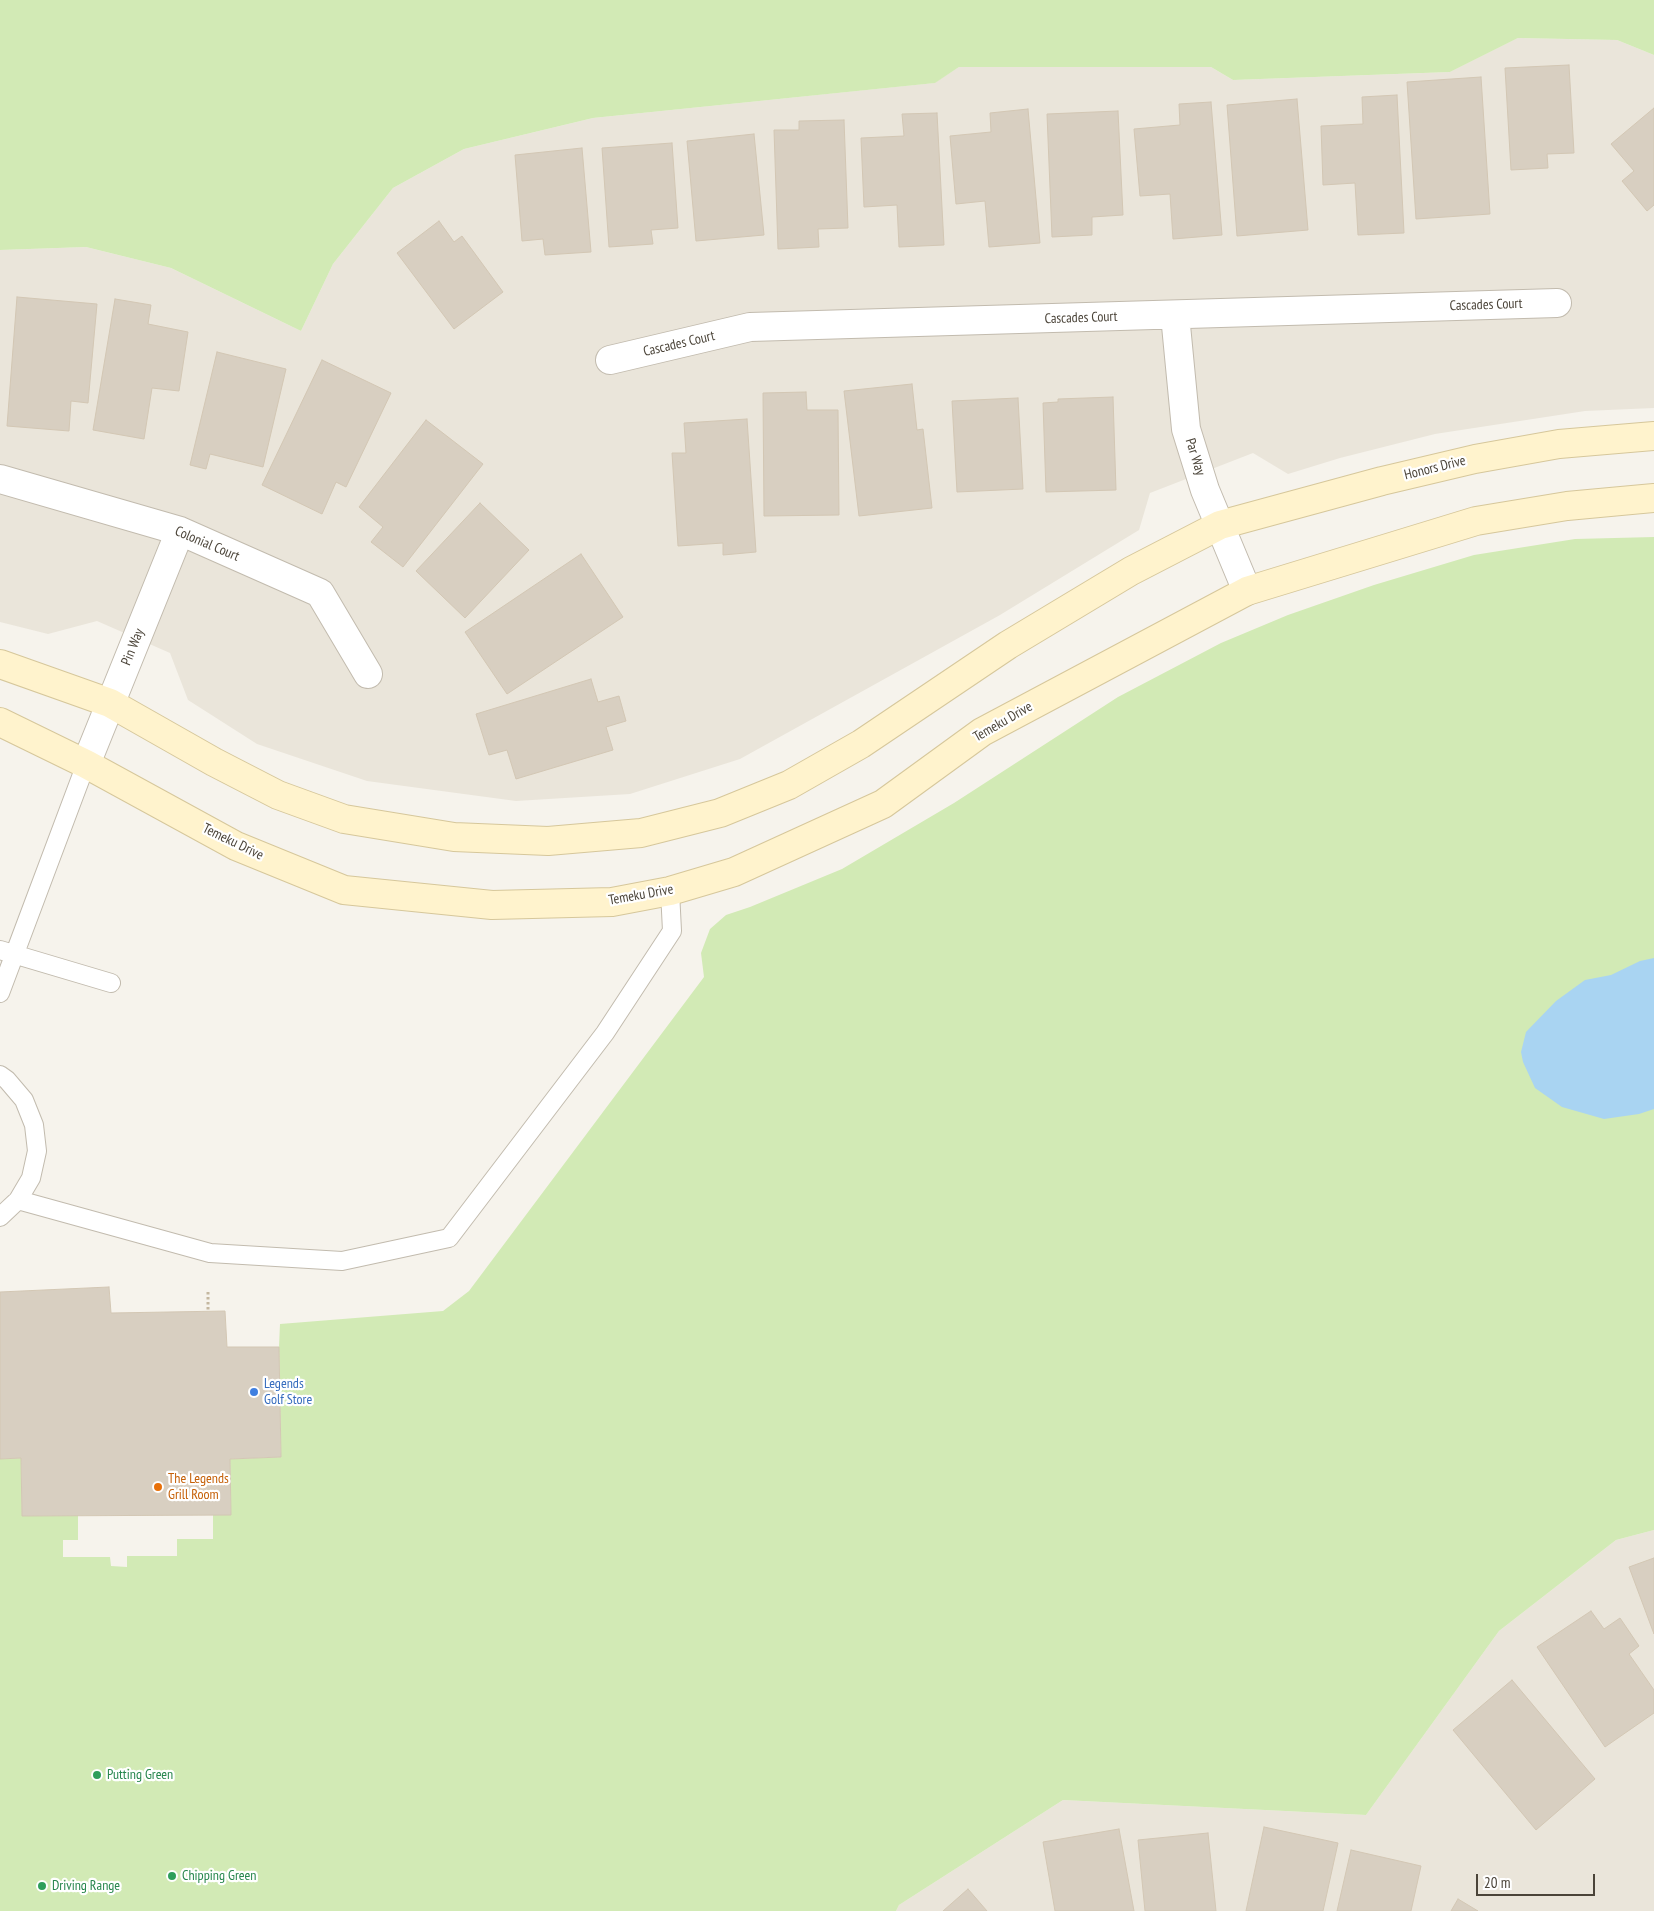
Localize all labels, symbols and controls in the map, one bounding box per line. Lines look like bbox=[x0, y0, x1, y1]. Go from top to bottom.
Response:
street label: Cascades Court bbox=[1449, 295, 1523, 315]
street label: Cascades Court bbox=[1044, 308, 1118, 328]
street label: Cascades Court bbox=[642, 328, 716, 360]
street label: Par Way bbox=[1181, 436, 1209, 478]
street label: Honors Drive bbox=[1403, 452, 1467, 484]
street label: Colonial Court bbox=[172, 523, 242, 565]
street label: Pin Way bbox=[118, 626, 148, 668]
street label: Temeku Drive bbox=[970, 698, 1036, 746]
street label: Temeku Drive bbox=[200, 820, 266, 864]
street label: Temeku Drive bbox=[607, 881, 675, 909]
place label: Legends Golf Store bbox=[264, 1376, 312, 1408]
marker: Legends Golf Store bbox=[248, 1386, 260, 1398]
place label: The Legends Grill Room bbox=[168, 1471, 229, 1504]
marker: The Legends Grill Room bbox=[152, 1481, 164, 1493]
place label: Putting Green bbox=[107, 1767, 173, 1783]
marker: Putting Green bbox=[91, 1769, 103, 1781]
scale bar bbox=[1479, 1864, 1598, 1896]
place label: Chipping Green bbox=[182, 1868, 256, 1884]
marker: Chipping Green bbox=[166, 1870, 178, 1882]
text: 20 m bbox=[1484, 1873, 1510, 1892]
place label: Driving Range bbox=[52, 1878, 120, 1894]
marker: Driving Range bbox=[36, 1880, 48, 1892]

